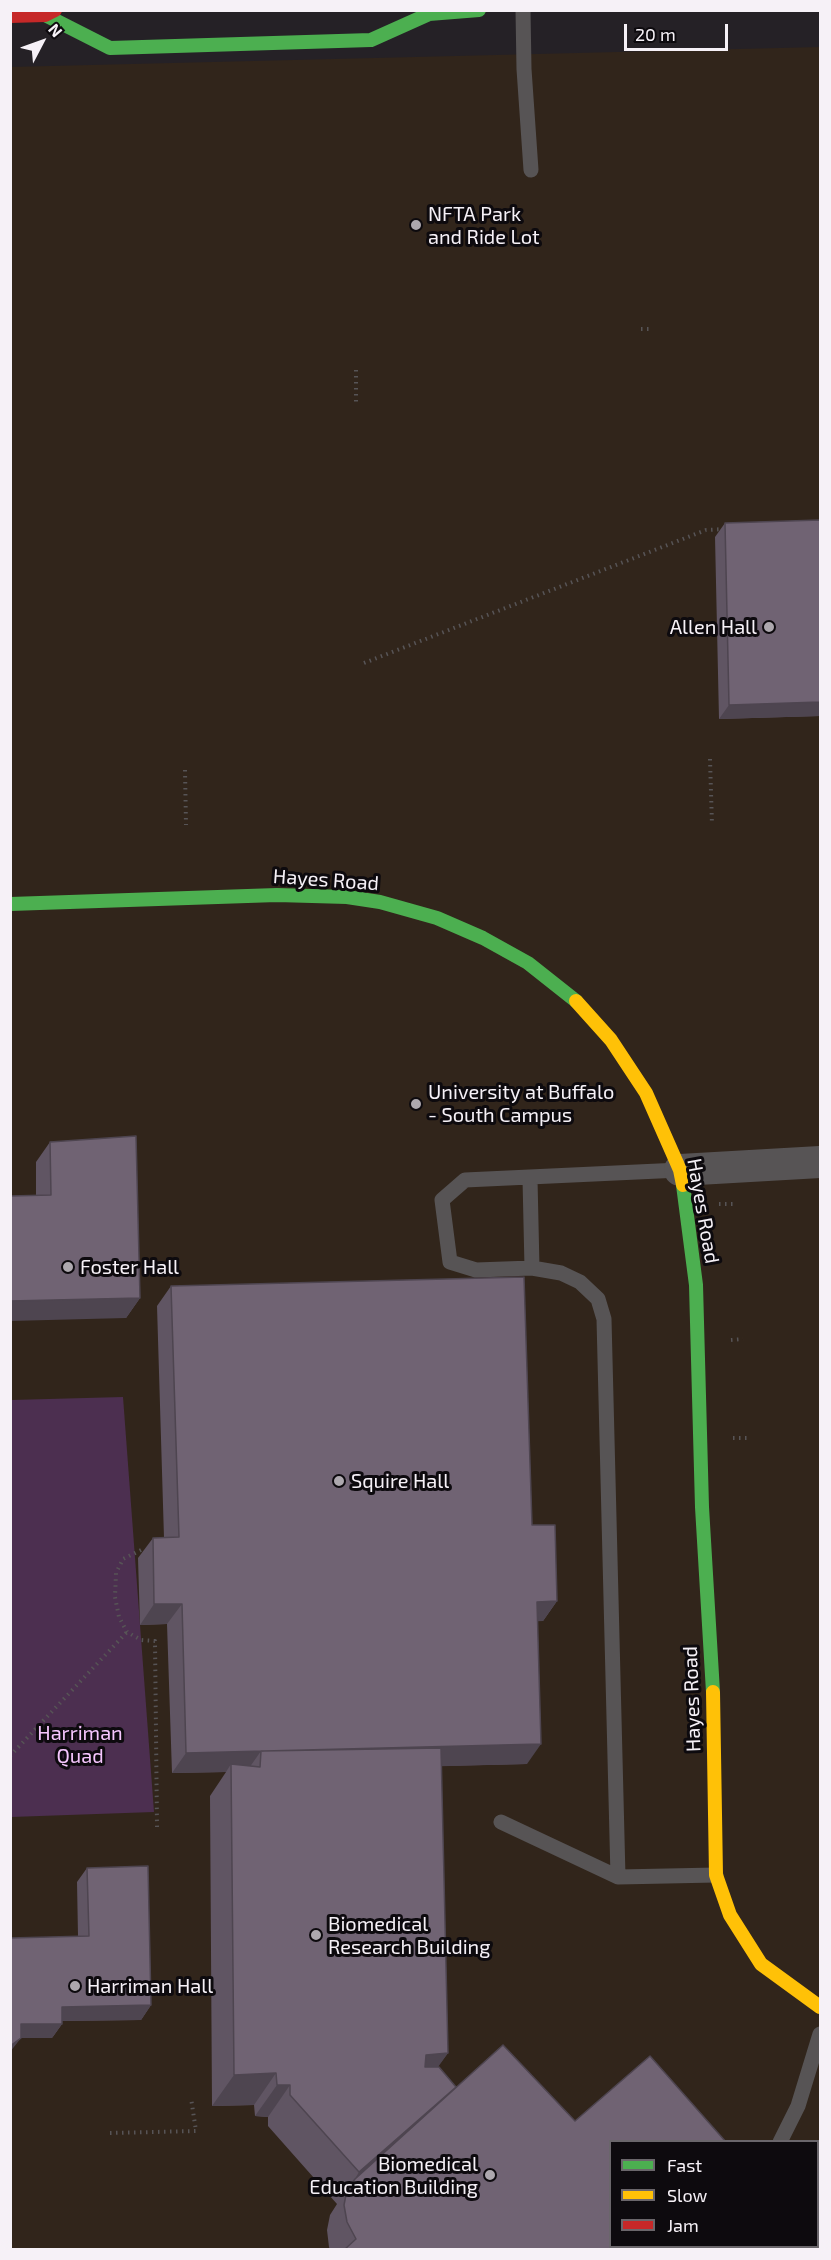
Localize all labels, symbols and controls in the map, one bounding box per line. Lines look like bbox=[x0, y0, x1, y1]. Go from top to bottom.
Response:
north arrow bbox=[12, 12, 72, 72]
scale bar bbox=[627, 12, 730, 50]
text: N bbox=[45, 19, 67, 40]
text: 20 m bbox=[635, 23, 676, 45]
place label: NFTA Park and Ride Lot bbox=[428, 202, 540, 249]
marker: NFTA Park and Ride Lot bbox=[409, 218, 423, 232]
place label: Allen Hall bbox=[670, 615, 757, 639]
marker: Allen Hall bbox=[762, 620, 776, 634]
street label: Hayes Road bbox=[272, 864, 380, 896]
place label: University at Buffalo - South Campus bbox=[428, 1080, 614, 1127]
marker: University at Buffalo - South Campus bbox=[409, 1097, 423, 1111]
street label: Hayes Road bbox=[682, 1157, 724, 1265]
place label: Foster Hall bbox=[80, 1255, 179, 1279]
marker: Foster Hall bbox=[61, 1260, 75, 1274]
place label: Squire Hall bbox=[351, 1469, 449, 1493]
marker: Squire Hall bbox=[332, 1474, 346, 1488]
street label: Hayes Road bbox=[678, 1646, 706, 1752]
park label: Harriman Quad bbox=[37, 1721, 123, 1768]
place label: Biomedical Research Building bbox=[328, 1912, 490, 1959]
marker: Biomedical Research Building bbox=[309, 1928, 323, 1942]
place label: Harriman Hall bbox=[87, 1974, 213, 1998]
marker: Harriman Hall bbox=[68, 1979, 82, 1993]
legend bbox=[609, 2140, 819, 2248]
place label: Biomedical Education Building bbox=[309, 2152, 478, 2199]
text: Fast bbox=[667, 2154, 702, 2176]
marker: Biomedical Education Building bbox=[483, 2168, 497, 2182]
text: Slow bbox=[667, 2184, 707, 2206]
text: Jam bbox=[667, 2214, 699, 2236]

